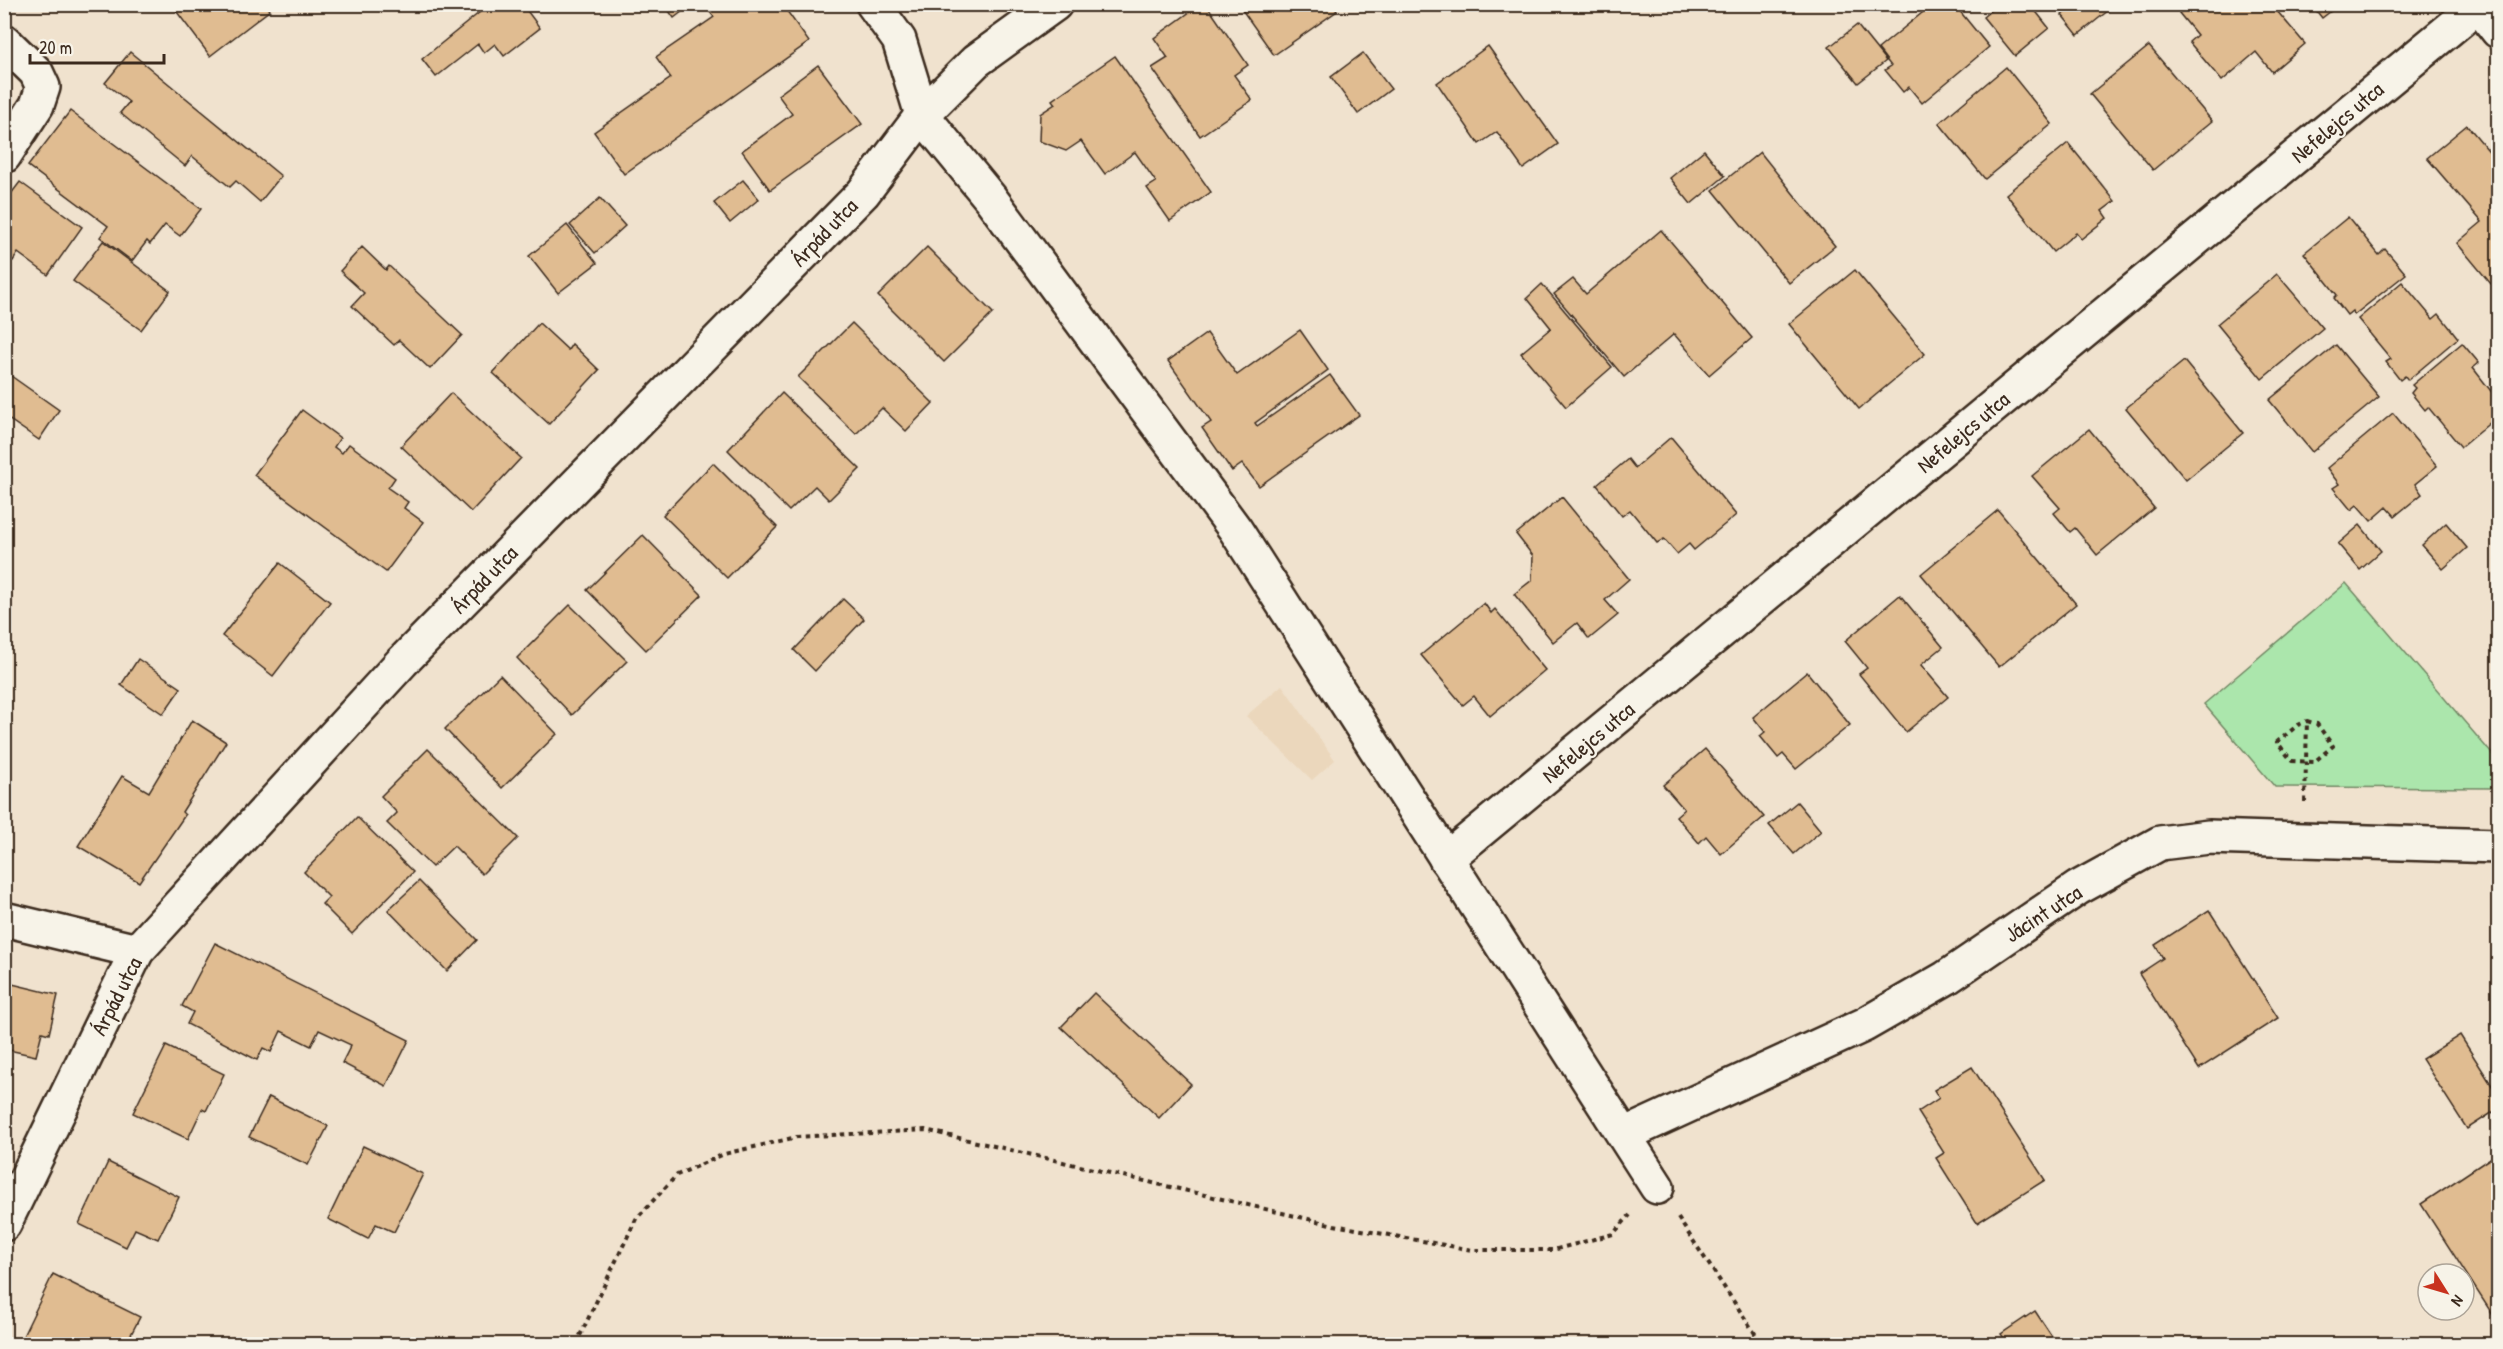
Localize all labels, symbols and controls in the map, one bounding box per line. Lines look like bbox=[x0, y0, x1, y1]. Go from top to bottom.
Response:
scale bar bbox=[30, 27, 164, 65]
text: 20 m bbox=[39, 35, 72, 60]
street label: Nefelejcs utca bbox=[2284, 74, 2390, 170]
street label: Árpád utca bbox=[784, 191, 864, 273]
street label: Nefelejcs utca bbox=[1910, 384, 2016, 480]
street label: Árpád utca bbox=[444, 538, 524, 620]
street label: Nefelejcs utca bbox=[1535, 694, 1641, 790]
street label: Jácint utca bbox=[1999, 877, 2088, 949]
street label: Árpád utca bbox=[83, 951, 149, 1040]
north arrow bbox=[2416, 1262, 2476, 1322]
text: N bbox=[2446, 1291, 2469, 1311]

